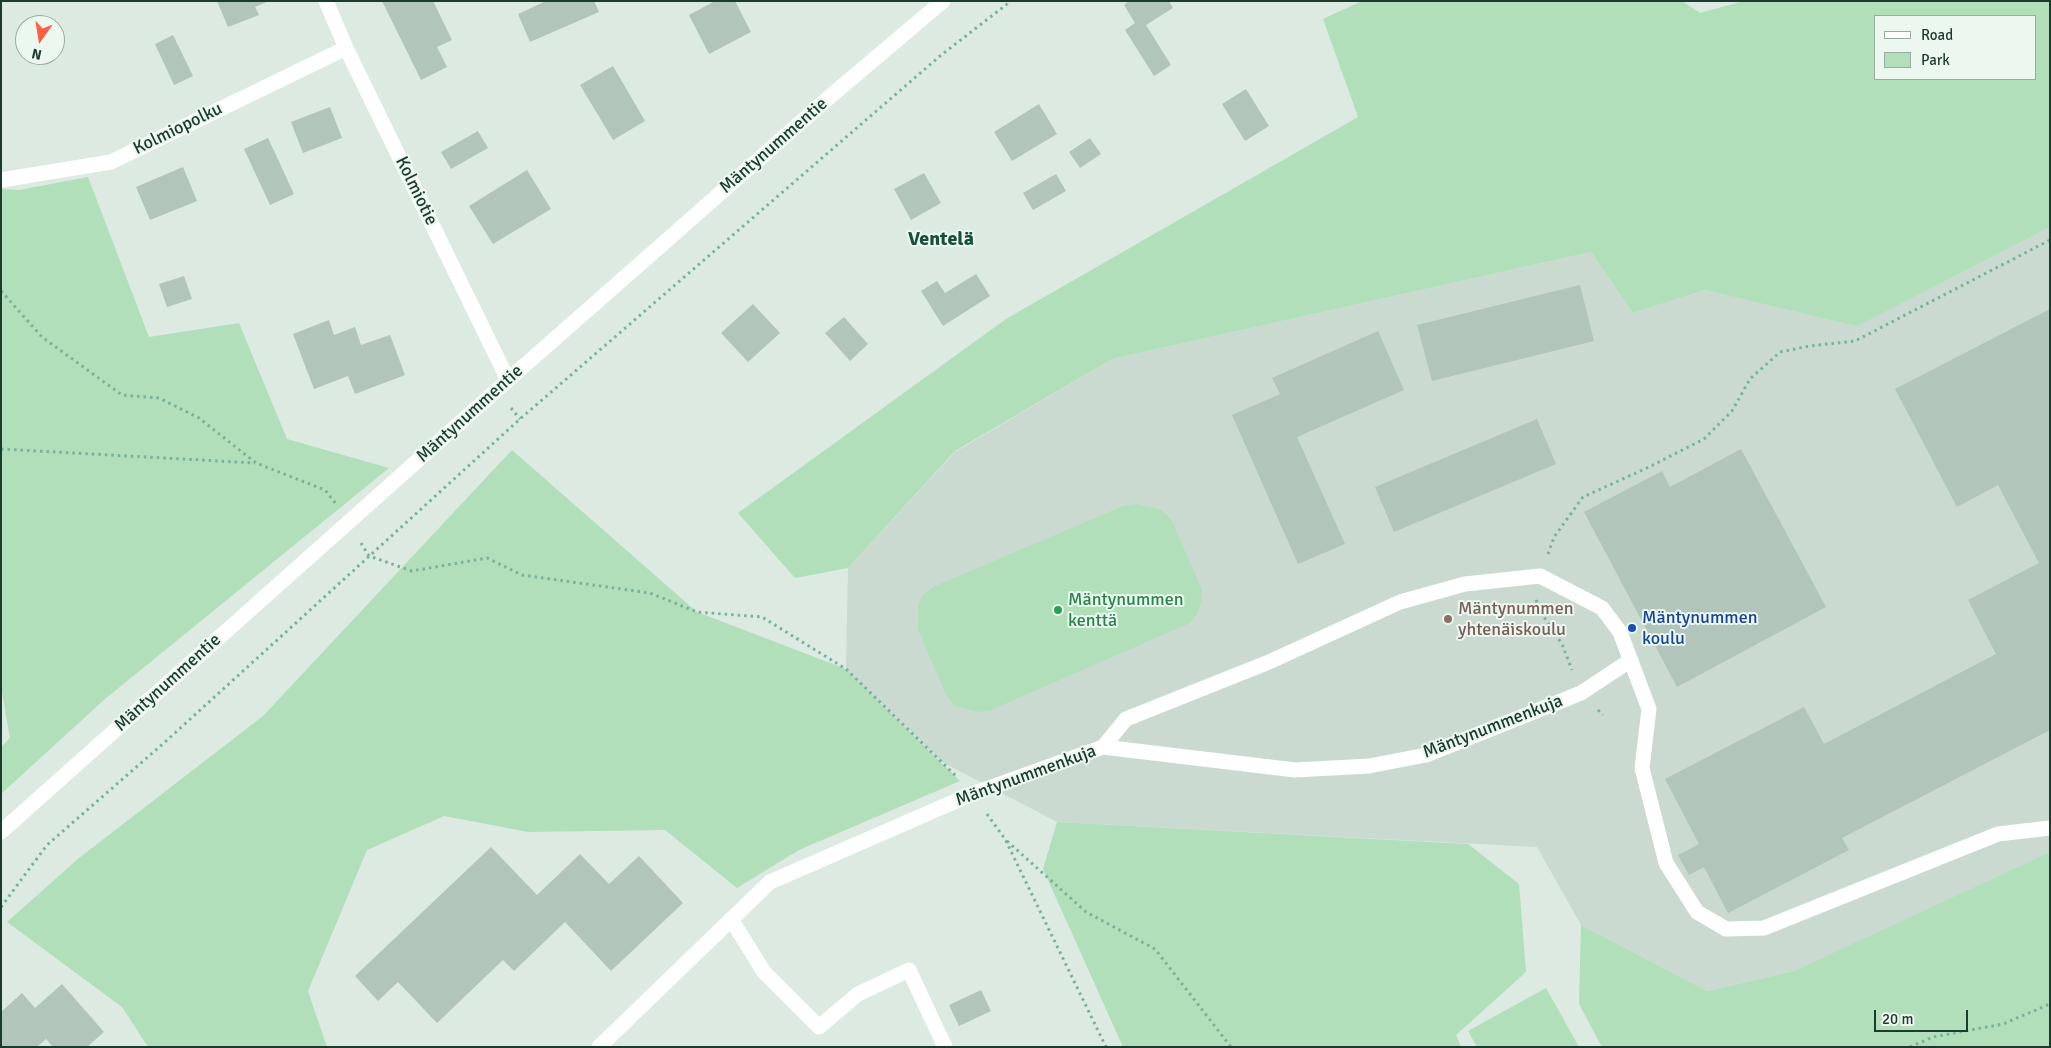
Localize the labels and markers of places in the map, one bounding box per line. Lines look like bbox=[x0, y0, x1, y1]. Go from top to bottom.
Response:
place label: Mäntynummen kenttä bbox=[1068, 589, 1183, 632]
place label: Mäntynummen yhtenäiskoulu bbox=[1458, 598, 1573, 640]
marker: Mäntynummen kenttä bbox=[1052, 604, 1064, 616]
place label: Mäntynummen koulu bbox=[1642, 607, 1757, 650]
marker: Mäntynummen yhtenäiskoulu bbox=[1442, 613, 1454, 625]
marker: Mäntynummen koulu bbox=[1626, 622, 1638, 634]

